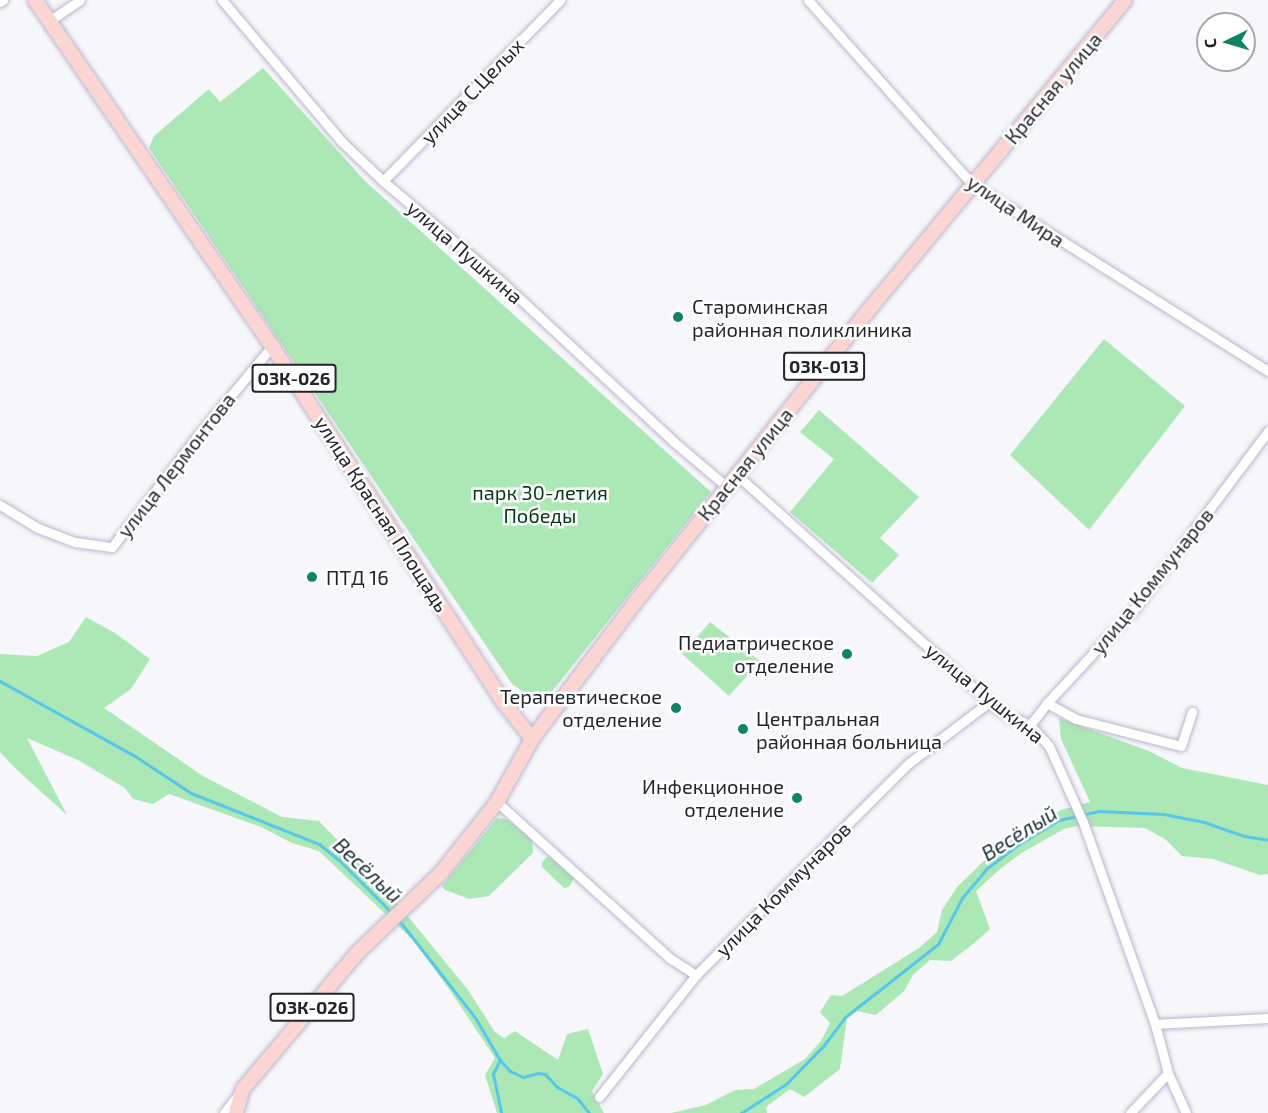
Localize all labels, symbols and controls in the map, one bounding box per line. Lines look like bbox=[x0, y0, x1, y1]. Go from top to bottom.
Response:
north arrow bbox=[1196, 12, 1256, 72]
street label: Красная улица bbox=[999, 27, 1107, 149]
street label: улица С.Целых bbox=[416, 33, 528, 149]
text: С bbox=[1200, 38, 1219, 49]
street label: улица Мира bbox=[963, 170, 1069, 252]
street label: улица Пушкина bbox=[402, 195, 528, 309]
place label: Староминская районная поликлиника bbox=[692, 294, 912, 341]
marker: Староминская районная поликлиника bbox=[669, 308, 687, 326]
road number: 03К-013 bbox=[782, 351, 866, 381]
road number: 03К-026 bbox=[250, 363, 338, 393]
street label: улица Лермонтова bbox=[112, 388, 240, 542]
street label: Красная улица bbox=[692, 403, 798, 525]
street label: улица Красная Площадь bbox=[310, 412, 454, 616]
park label: парк 30-летия Победы bbox=[472, 481, 608, 528]
street label: улица Коммунаров bbox=[1086, 503, 1218, 659]
place label: ПТД 16 bbox=[326, 565, 389, 589]
marker: ПТД 16 bbox=[303, 568, 321, 586]
place label: Педиатрическое отделение bbox=[678, 630, 834, 677]
street label: улица Пушкина bbox=[921, 638, 1049, 748]
marker: Педиатрическое отделение bbox=[838, 645, 856, 663]
place label: Терапевтическое отделение bbox=[500, 684, 662, 731]
marker: Терапевтическое отделение bbox=[667, 699, 685, 717]
place label: Центральная районная больница bbox=[756, 706, 942, 753]
marker: Центральная районная больница bbox=[734, 720, 752, 738]
place label: Инфекционное отделение bbox=[642, 774, 784, 821]
marker: Инфекционное отделение bbox=[788, 789, 806, 807]
water label: Весёлый bbox=[977, 800, 1061, 866]
street label: улица Коммунаров bbox=[711, 817, 855, 961]
water label: Весёлый bbox=[329, 832, 407, 908]
road number: 03К-026 bbox=[268, 992, 356, 1022]

